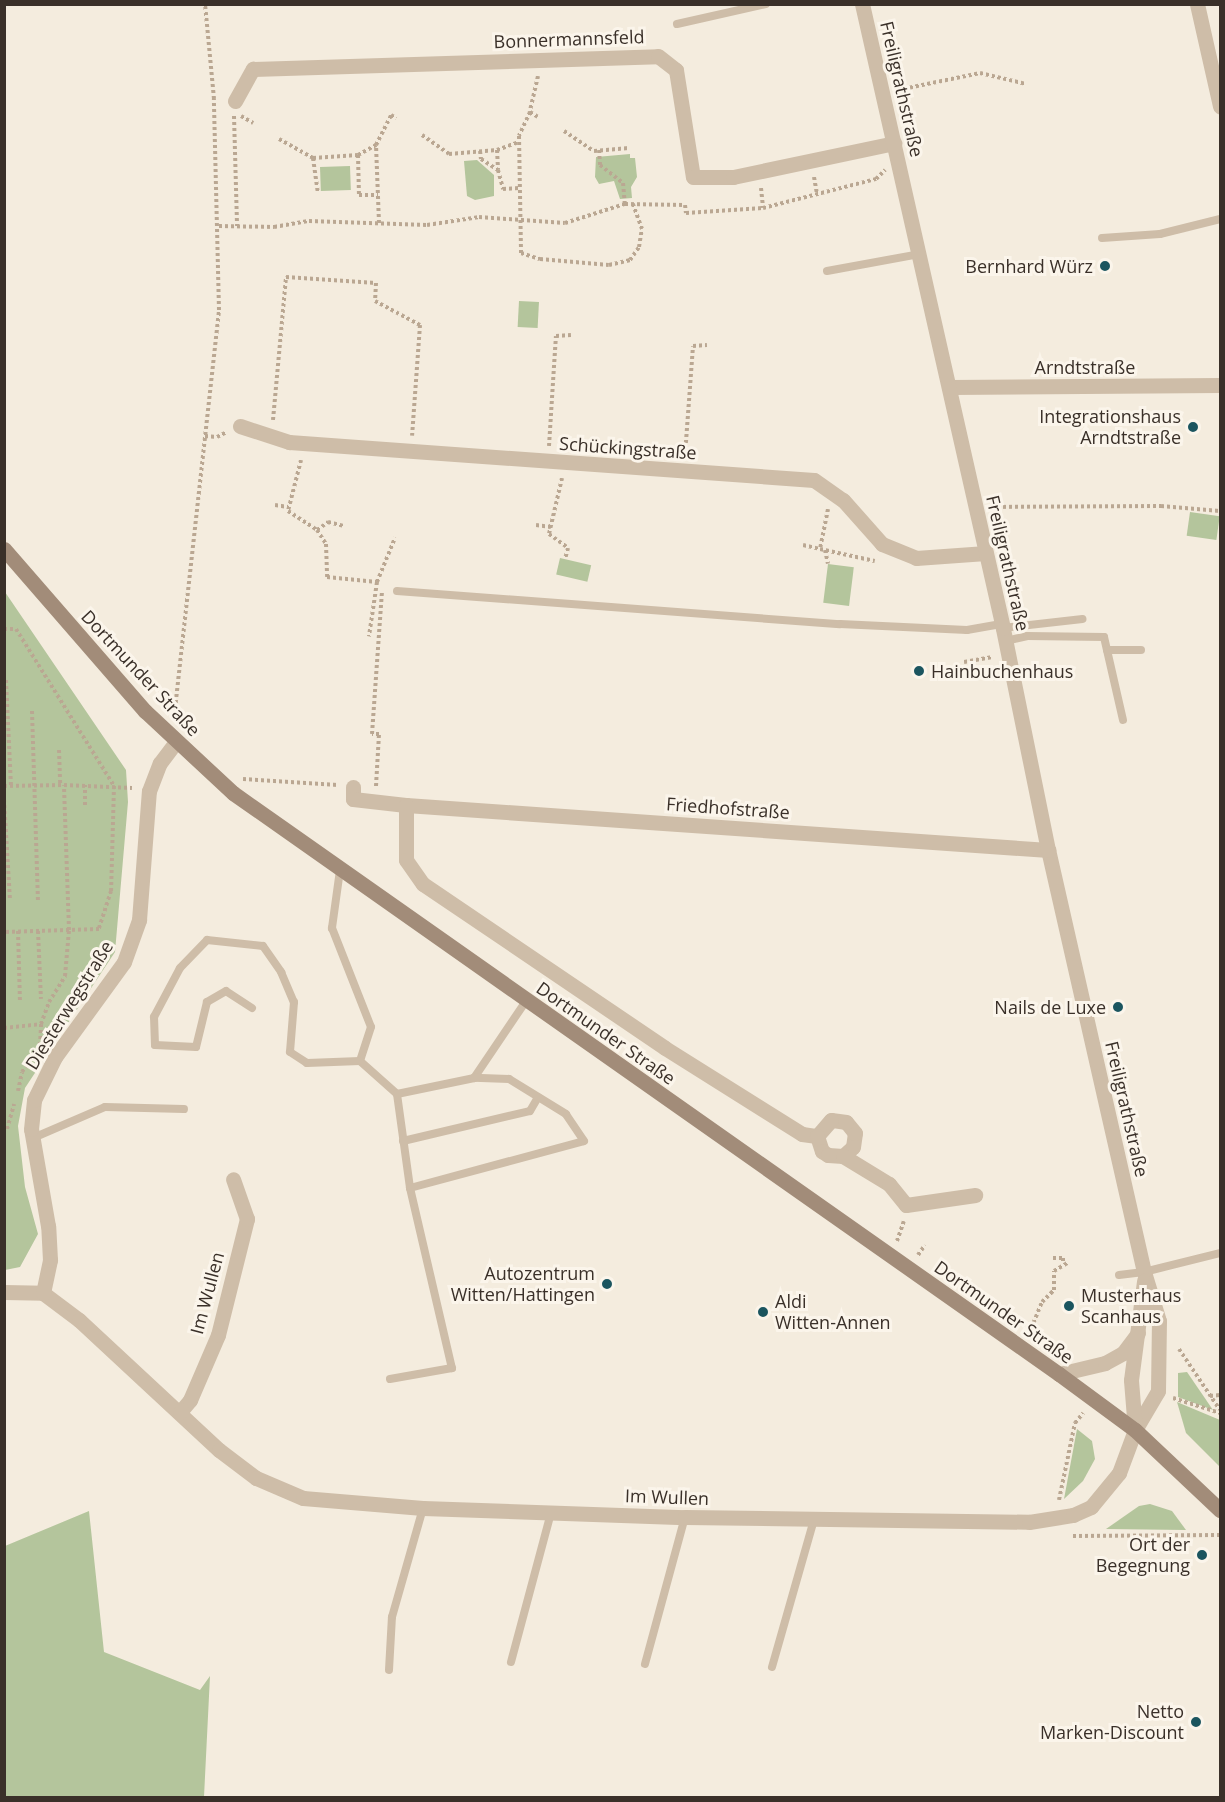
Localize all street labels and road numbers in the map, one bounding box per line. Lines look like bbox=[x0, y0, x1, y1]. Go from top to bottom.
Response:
street label: Freiligrathstraße bbox=[876, 19, 928, 159]
street label: Bonnermannsfeld bbox=[493, 26, 645, 52]
street label: Arndtstraße bbox=[1035, 356, 1135, 378]
street label: Schückingstraße bbox=[559, 432, 697, 464]
street label: Freiligrathstraße bbox=[982, 493, 1034, 633]
street label: Dortmunder Straße bbox=[77, 605, 205, 741]
street label: Friedhofstraße bbox=[665, 793, 791, 823]
street label: Diesterwegstraße bbox=[21, 937, 117, 1073]
street label: Dortmunder Straße bbox=[532, 977, 680, 1089]
street label: Freiligrathstraße bbox=[1101, 1039, 1153, 1179]
street label: Im Wullen bbox=[186, 1250, 228, 1336]
street label: Dortmunder Straße bbox=[930, 1256, 1078, 1368]
street label: Im Wullen bbox=[625, 1485, 709, 1509]

